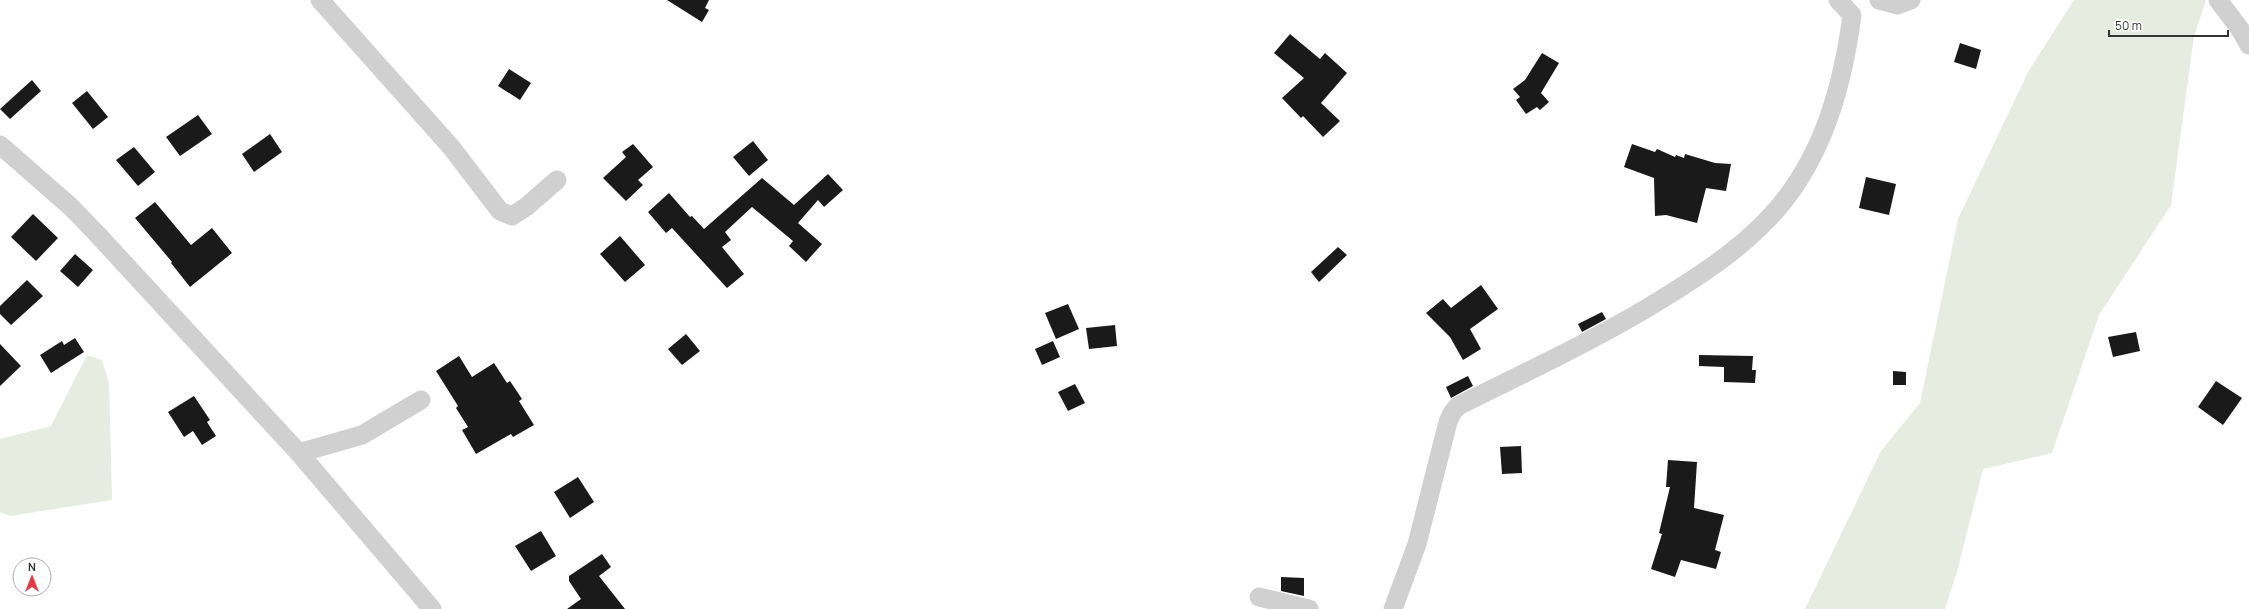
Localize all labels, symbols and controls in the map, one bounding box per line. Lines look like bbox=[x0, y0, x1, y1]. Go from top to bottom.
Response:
scale bar bbox=[2109, 12, 2228, 38]
text: 50 m bbox=[2115, 17, 2142, 34]
north arrow bbox=[12, 557, 52, 597]
text: N bbox=[28, 559, 36, 574]

